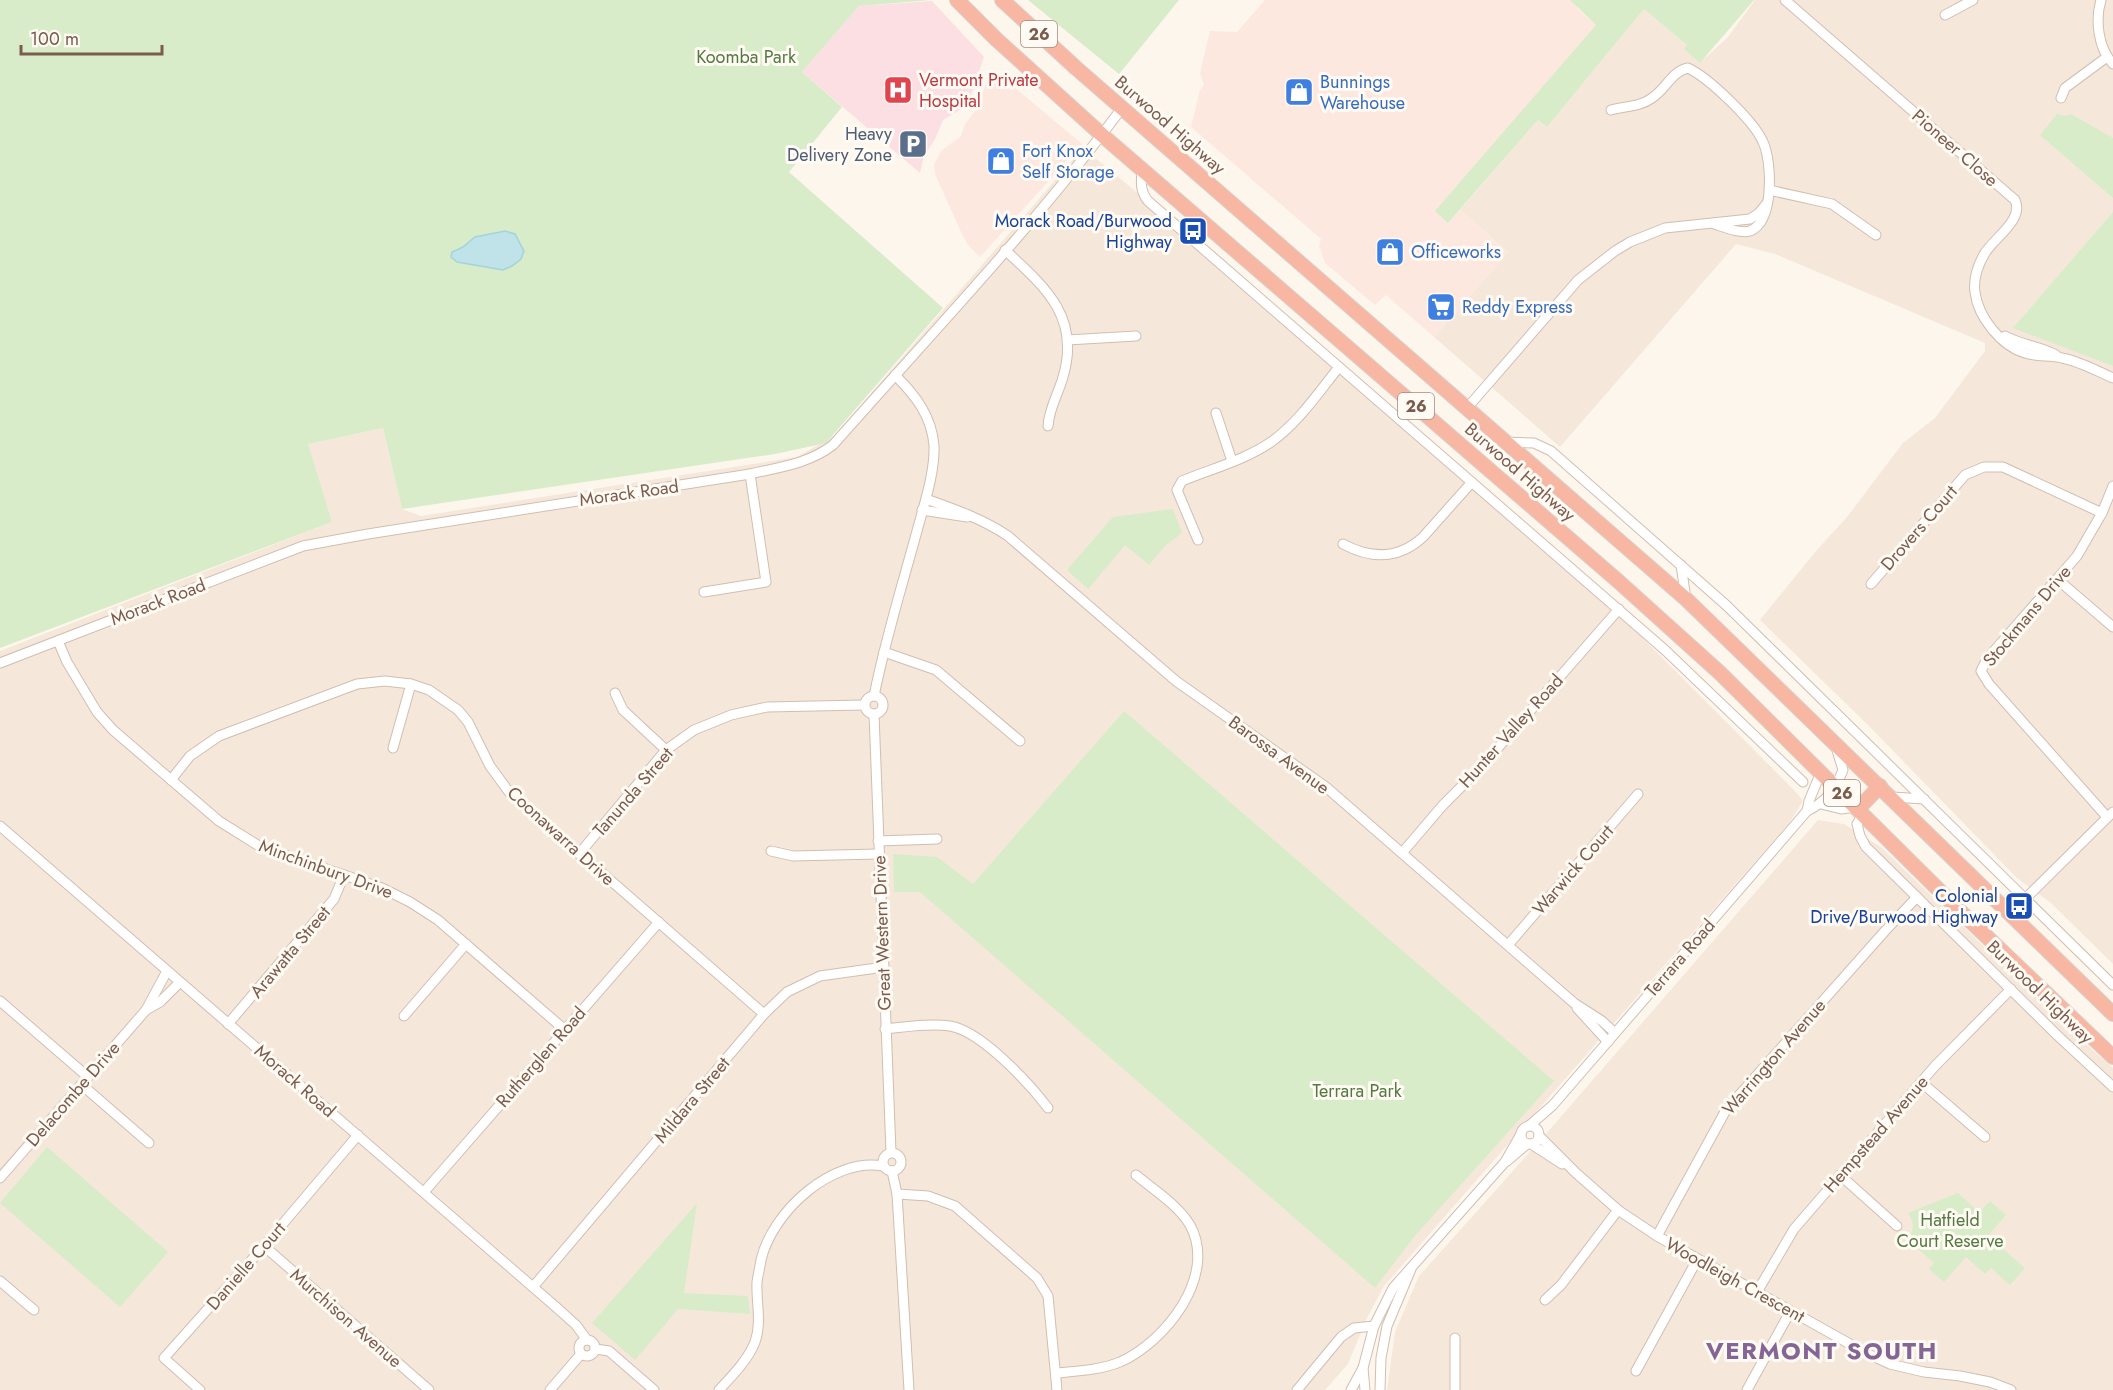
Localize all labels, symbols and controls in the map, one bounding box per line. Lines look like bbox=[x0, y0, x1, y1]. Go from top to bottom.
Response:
scale bar bbox=[21, 18, 162, 56]
road number: 26 bbox=[1021, 21, 1057, 47]
text: 100 m bbox=[30, 26, 79, 52]
park label: Koomba Park bbox=[696, 44, 796, 70]
place label: Vermont Private Hospital bbox=[919, 67, 1038, 114]
street label: Burwood Highway bbox=[1109, 69, 1231, 181]
place label: Bunnings Warehouse bbox=[1320, 69, 1405, 116]
hospital icon: Vermont Private Hospital bbox=[882, 74, 914, 106]
shop icon: Bunnings Warehouse bbox=[1283, 76, 1315, 108]
street label: Pioneer Close bbox=[1906, 103, 2004, 193]
place label: Heavy Delivery Zone bbox=[787, 121, 892, 168]
parking icon: Heavy Delivery Zone bbox=[897, 128, 929, 160]
place label: Fort Knox Self Storage bbox=[1022, 138, 1114, 185]
shop icon: Fort Knox Self Storage bbox=[985, 145, 1017, 177]
place label: Morack Road/Burwood Highway bbox=[995, 208, 1172, 255]
bus stop icon: Morack Road/Burwood Highway bbox=[1177, 215, 1209, 247]
shop icon: Officeworks bbox=[1374, 236, 1406, 268]
place label: Officeworks bbox=[1411, 239, 1501, 265]
supermarket icon: Reddy Express bbox=[1425, 291, 1457, 323]
place label: Reddy Express bbox=[1462, 294, 1573, 320]
road number: 26 bbox=[1398, 393, 1434, 419]
street label: Burwood Highway bbox=[1459, 416, 1581, 528]
street label: Morack Road bbox=[578, 473, 680, 513]
street label: Drovers Court bbox=[1875, 479, 1964, 576]
street label: Stockmans Drive bbox=[1977, 560, 2077, 672]
street label: Morack Road bbox=[107, 572, 209, 632]
street label: Hunter Valley Road bbox=[1453, 668, 1569, 794]
street label: Barossa Avenue bbox=[1223, 709, 1335, 801]
street label: Tanunda Street bbox=[587, 741, 680, 842]
street label: Coonawarra Drive bbox=[501, 780, 621, 892]
road number: 26 bbox=[1824, 780, 1860, 806]
street label: Warwick Court bbox=[1526, 819, 1620, 921]
street label: Minchinbury Drive bbox=[255, 833, 397, 905]
street label: Great Western Drive bbox=[866, 855, 898, 1011]
place label: Colonial Drive/Burwood Highway bbox=[1810, 883, 1998, 930]
bus stop icon: Colonial Drive/Burwood Highway bbox=[2003, 890, 2035, 922]
street label: Arawatta Street bbox=[244, 900, 337, 1004]
street label: Terrara Road bbox=[1639, 913, 1721, 1003]
street label: Burwood Highway bbox=[1981, 934, 2099, 1050]
street label: Warrington Avenue bbox=[1716, 993, 1832, 1121]
street label: Rutherglen Road bbox=[490, 1001, 592, 1113]
street label: Delacombe Drive bbox=[20, 1036, 126, 1152]
street label: Morack Road bbox=[249, 1038, 341, 1124]
street label: Mildara Street bbox=[648, 1051, 736, 1149]
street label: Hempstead Avenue bbox=[1818, 1070, 1934, 1198]
park label: Terrara Park bbox=[1312, 1078, 1402, 1104]
park label: Hatfield Court Reserve bbox=[1896, 1207, 2004, 1254]
street label: Danielle Court bbox=[200, 1216, 292, 1316]
street label: Woodleigh Crescent bbox=[1661, 1231, 1810, 1329]
street label: Murchison Avenue bbox=[284, 1262, 408, 1374]
district label: VERMONT SOUTH bbox=[1705, 1333, 1938, 1368]

